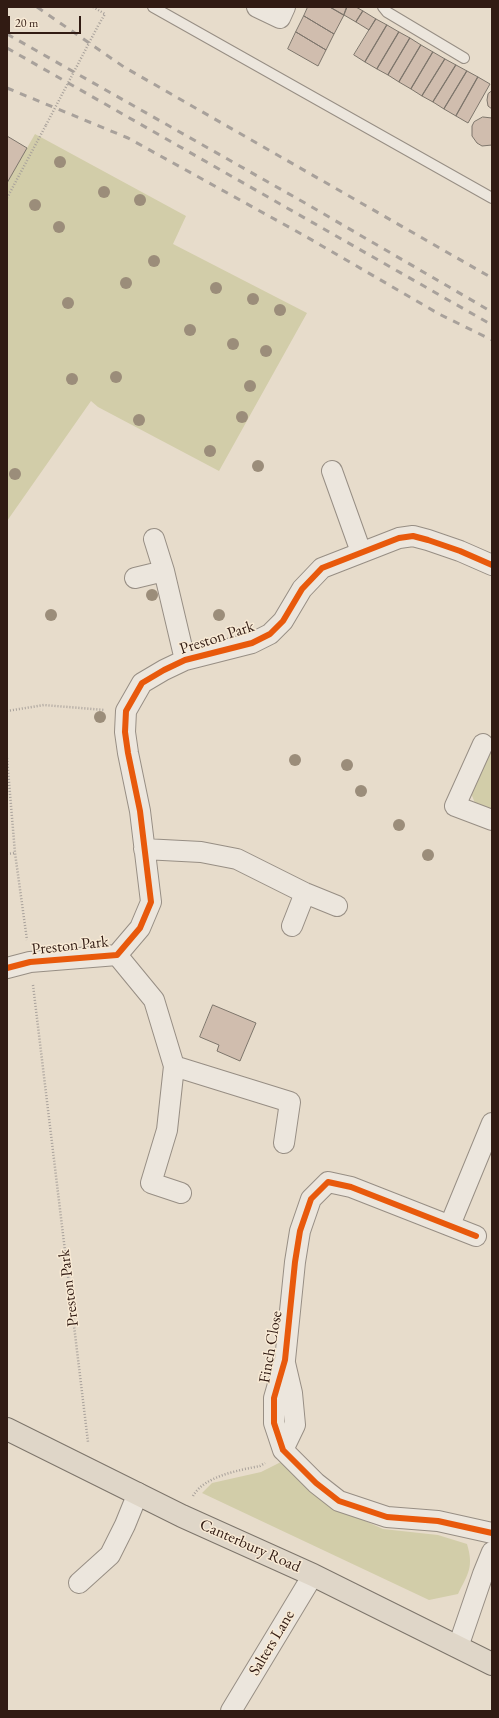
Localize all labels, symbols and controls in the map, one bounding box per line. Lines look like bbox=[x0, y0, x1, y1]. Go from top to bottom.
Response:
scale bar bbox=[10, 8, 83, 34]
text: 20 m bbox=[15, 15, 38, 31]
street label: Preston Park bbox=[177, 617, 257, 659]
street label: Preston Park bbox=[30, 932, 110, 960]
street label: Preston Park bbox=[55, 1248, 83, 1328]
street label: Finch Close bbox=[255, 1309, 287, 1385]
street label: Canterbury Road bbox=[197, 1515, 303, 1577]
street label: Salters Lane bbox=[245, 1607, 299, 1679]

